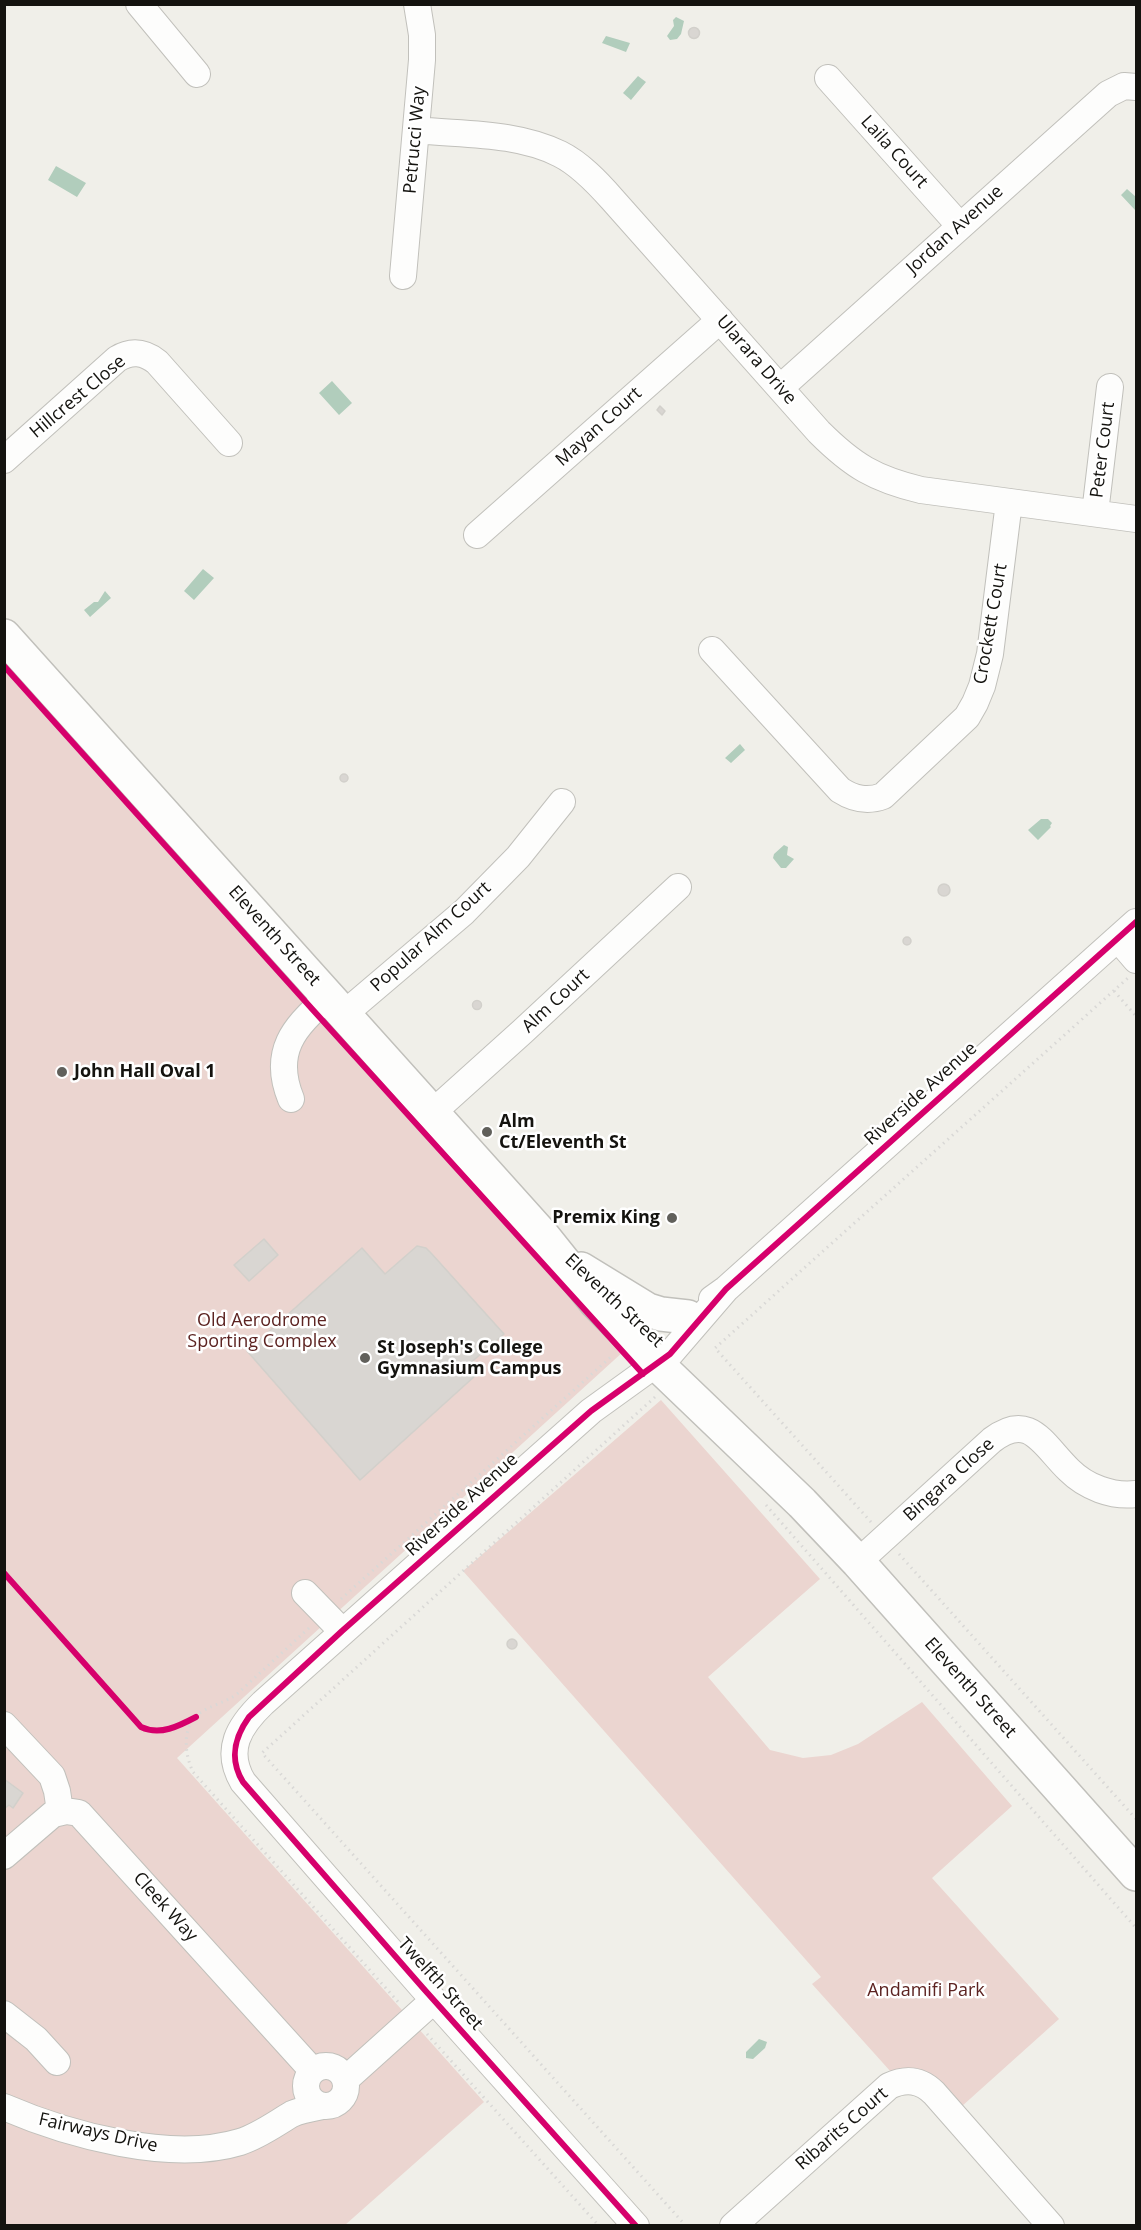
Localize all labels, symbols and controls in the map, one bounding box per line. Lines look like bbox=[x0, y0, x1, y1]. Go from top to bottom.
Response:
street label: Petrucci Way bbox=[400, 85, 430, 195]
street label: Laila Court bbox=[856, 111, 932, 193]
street label: Jordan Avenue bbox=[902, 181, 1008, 279]
street label: Ularara Drive bbox=[711, 311, 801, 409]
street label: Hillcrest Close bbox=[26, 351, 130, 443]
street label: Mayan Court bbox=[552, 383, 646, 471]
street label: Peter Court bbox=[1086, 401, 1120, 499]
street label: Crockett Court bbox=[970, 562, 1012, 686]
street label: Popular Alm Court bbox=[366, 877, 496, 997]
street label: Eleventh Street bbox=[223, 882, 325, 990]
street label: Alm Court bbox=[518, 964, 594, 1038]
street label: Riverside Avenue bbox=[860, 1038, 982, 1150]
place label: John Hall Oval 1 bbox=[74, 1061, 216, 1083]
marker: John Hall Oval 1 bbox=[55, 1065, 69, 1079]
place label: Alm Ct/Eleventh St bbox=[499, 1111, 627, 1154]
marker: Alm Ct/Eleventh St bbox=[480, 1125, 494, 1139]
place label: Premix King bbox=[552, 1207, 660, 1229]
marker: Premix King bbox=[665, 1211, 679, 1225]
street label: Eleventh Street bbox=[560, 1250, 668, 1352]
park label: Old Aerodrome Sporting Complex bbox=[187, 1310, 337, 1352]
place label: St Joseph's College Gymnasium Campus bbox=[377, 1337, 561, 1380]
marker: St Joseph's College Gymnasium Campus bbox=[358, 1351, 372, 1365]
street label: Bingara Close bbox=[899, 1434, 999, 1526]
street label: Riverside Avenue bbox=[401, 1449, 523, 1561]
street label: Eleventh Street bbox=[919, 1634, 1021, 1742]
street label: Cleek Way bbox=[128, 1868, 202, 1946]
street label: Twelfth Street bbox=[393, 1933, 487, 2035]
park label: Andamifi Park bbox=[867, 1980, 985, 2002]
street label: Ribarits Court bbox=[791, 2083, 893, 2175]
street label: Fairways Drive bbox=[36, 2109, 160, 2157]

